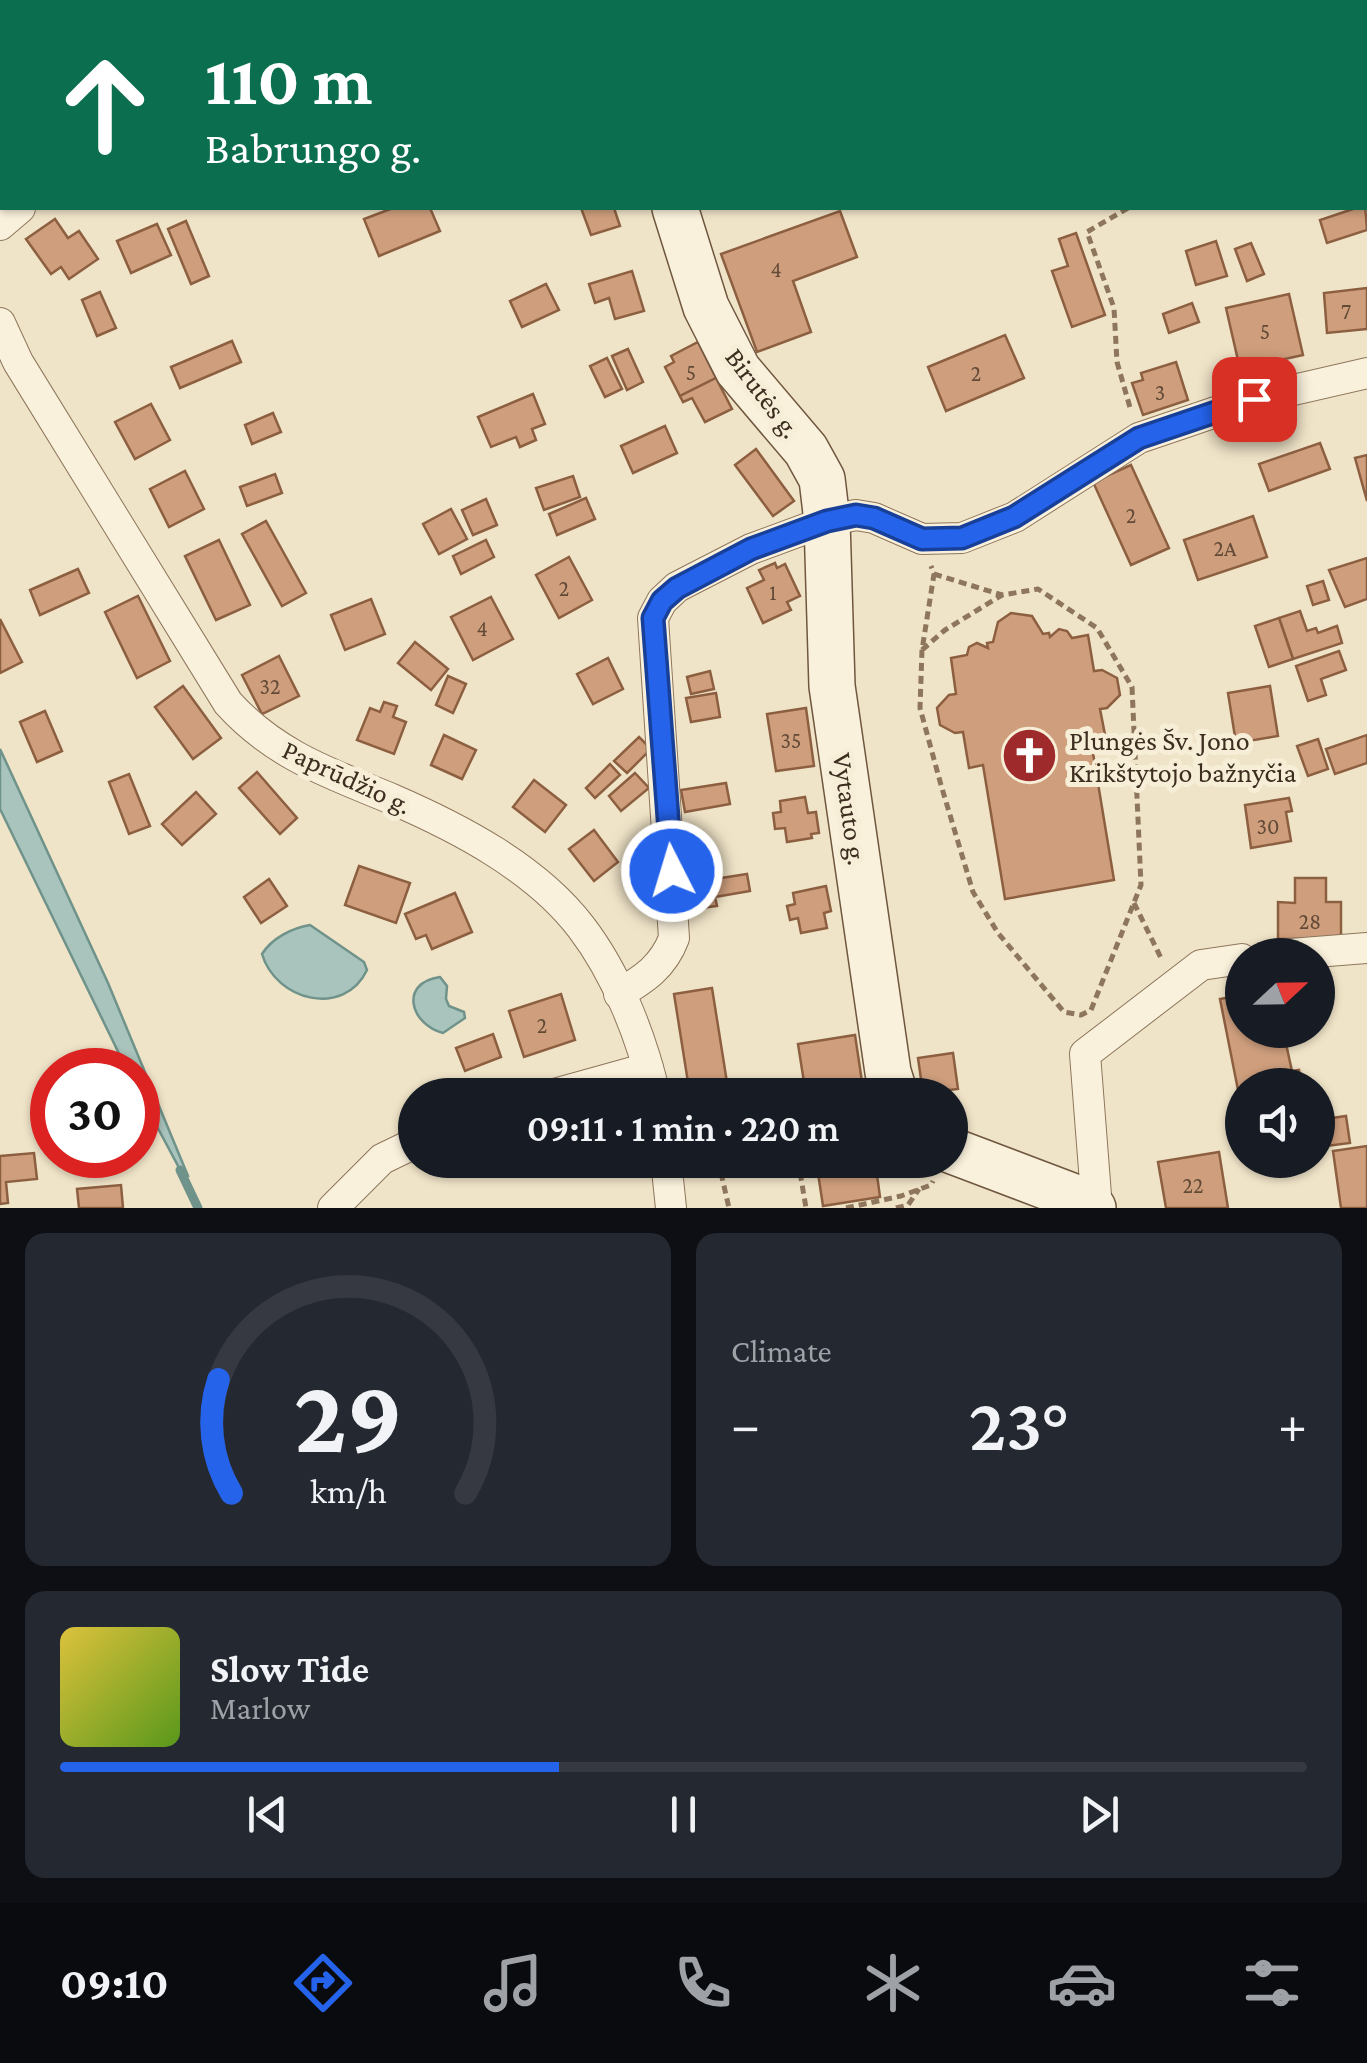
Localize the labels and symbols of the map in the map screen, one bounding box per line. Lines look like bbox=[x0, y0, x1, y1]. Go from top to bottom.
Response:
house number: 4 bbox=[770, 257, 782, 282]
house number: 7 bbox=[1341, 299, 1351, 324]
house number: 5 bbox=[1260, 319, 1270, 344]
street label: Birutės g. bbox=[719, 342, 807, 444]
pin bbox=[1212, 357, 1297, 442]
house number: 5 bbox=[686, 360, 696, 385]
house number: 2 bbox=[971, 361, 981, 386]
house number: 3 bbox=[1155, 380, 1165, 405]
house number: 2 bbox=[1126, 503, 1136, 528]
house number: 2A bbox=[1214, 536, 1237, 561]
house number: 2 bbox=[559, 576, 569, 601]
house number: 1 bbox=[769, 580, 777, 605]
house number: 4 bbox=[476, 616, 488, 641]
house number: 32 bbox=[260, 674, 280, 699]
place label: Plungės Šv. Jono Krikštytojo bažnyčia bbox=[1069, 725, 1297, 788]
church icon: Plungės Šv. Jono Krikštytojo bažnyčia bbox=[1000, 726, 1060, 786]
house number: 35 bbox=[781, 728, 801, 753]
street label: Paprūdžio g. bbox=[278, 734, 416, 820]
street label: Vytauto g. bbox=[827, 751, 873, 867]
house number: 30 bbox=[1257, 814, 1279, 839]
position arrow bbox=[620, 819, 724, 923]
house number: 28 bbox=[1299, 909, 1321, 934]
north arrow bbox=[1225, 938, 1335, 1048]
house number: 2 bbox=[537, 1013, 547, 1038]
speed limit sign: 30 bbox=[30, 1048, 160, 1178]
house number: 22 bbox=[1183, 1173, 1203, 1198]

